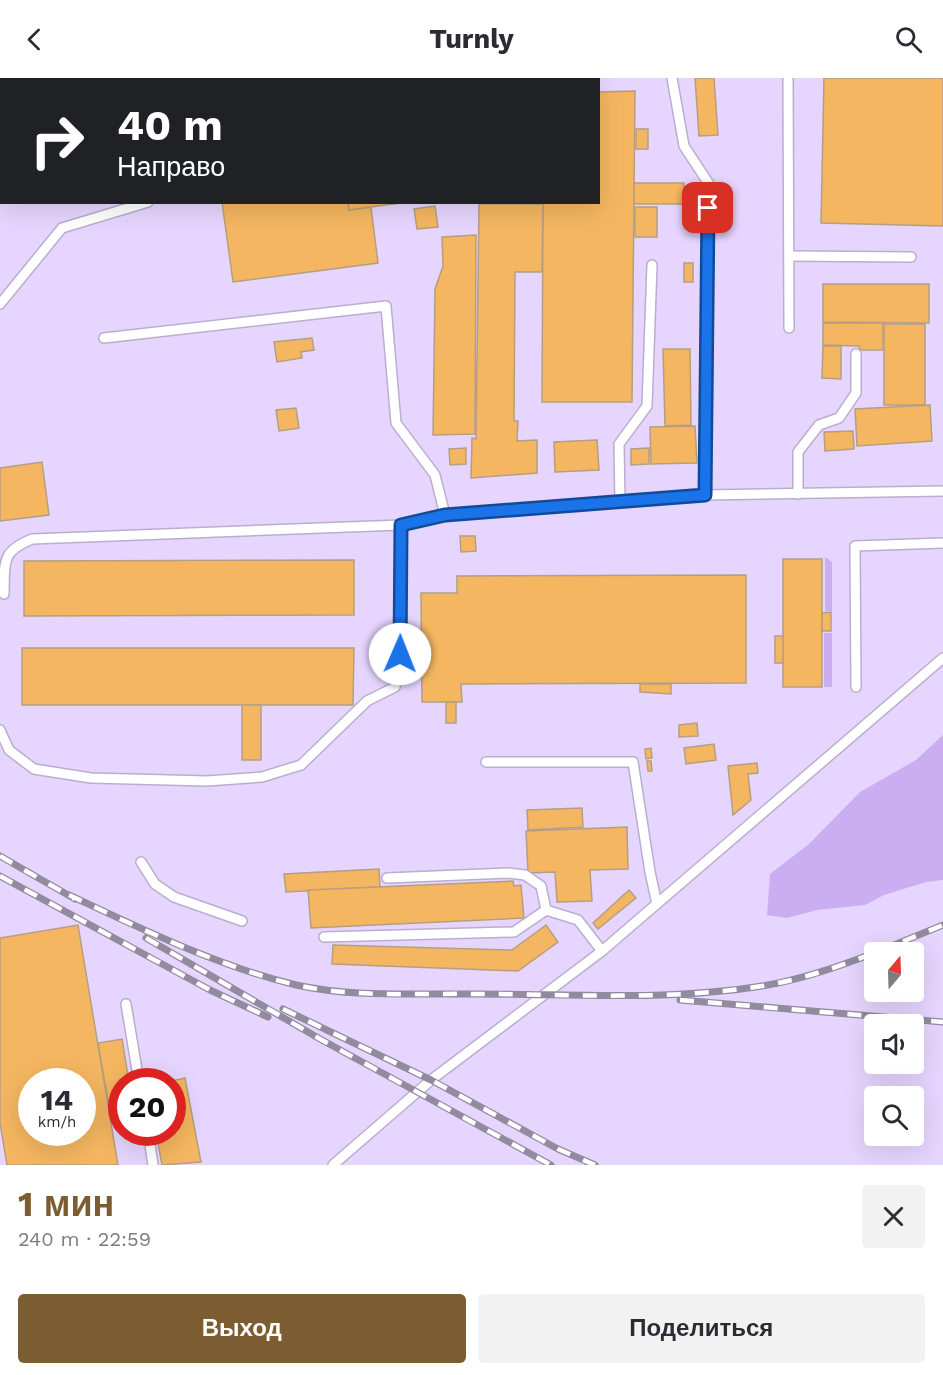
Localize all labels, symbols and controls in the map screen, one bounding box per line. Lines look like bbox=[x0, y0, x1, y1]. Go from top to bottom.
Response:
icon: back bbox=[18, 23, 51, 56]
text: Turnly bbox=[429, 23, 514, 55]
icon: search bbox=[892, 23, 925, 56]
text: 40 m bbox=[117, 101, 223, 150]
icon: right bbox=[18, 102, 96, 180]
text: Направо bbox=[117, 151, 225, 183]
pin bbox=[682, 182, 733, 233]
icon: arrive bbox=[691, 191, 724, 224]
position arrow bbox=[368, 622, 432, 686]
north arrow bbox=[864, 942, 924, 1002]
map controls bbox=[864, 942, 924, 1146]
button: sound bbox=[864, 1014, 924, 1074]
speed limit sign: 20 bbox=[108, 1068, 186, 1146]
text: 14 bbox=[41, 1082, 73, 1117]
button: search bbox=[864, 1086, 924, 1146]
text: km/h bbox=[38, 1113, 76, 1131]
text: 1 мин bbox=[18, 1183, 114, 1225]
button: close bbox=[862, 1185, 925, 1248]
text: 240 m · 22:59 bbox=[18, 1227, 151, 1251]
button: Выход bbox=[18, 1294, 466, 1363]
button: Поделиться bbox=[478, 1294, 925, 1363]

